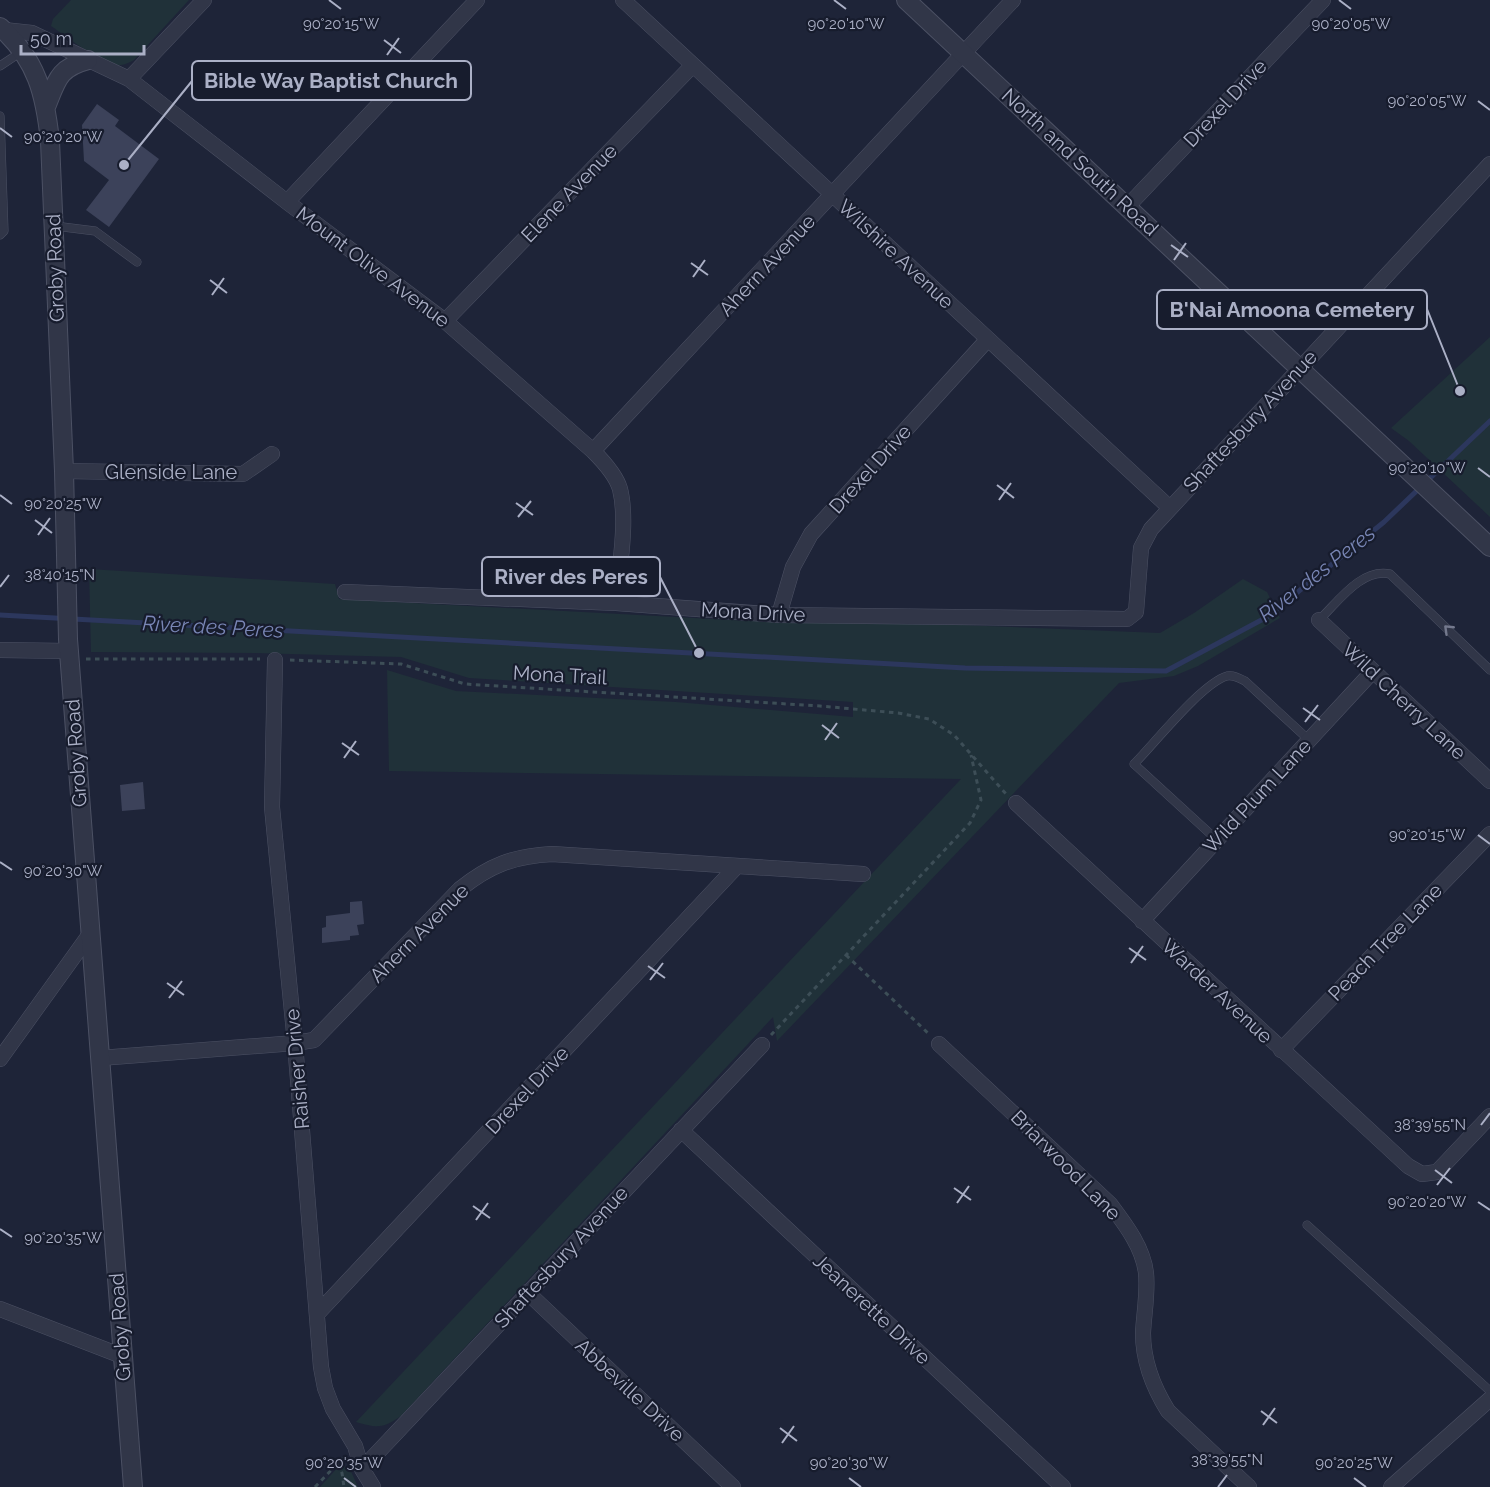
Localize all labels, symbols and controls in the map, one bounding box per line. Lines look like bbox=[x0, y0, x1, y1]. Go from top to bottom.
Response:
text: 90°20'15"W bbox=[303, 15, 379, 33]
text: 90°20'10"W bbox=[807, 15, 885, 33]
text: 90°20'05"W bbox=[1312, 15, 1391, 33]
scale bar bbox=[21, 18, 144, 56]
text: 50 m bbox=[30, 28, 72, 49]
street label: Drexel Drive bbox=[1178, 54, 1272, 152]
callout: Bible Way Baptist Church bbox=[192, 61, 471, 100]
text: Bible Way Baptist Church bbox=[204, 68, 458, 93]
street label: North and South Road bbox=[997, 83, 1163, 241]
text: 90°20'05"W bbox=[1388, 92, 1467, 110]
text: 90°20'20"W bbox=[24, 128, 103, 146]
street label: Elene Avenue bbox=[516, 139, 622, 247]
street label: Wilshire Avenue bbox=[833, 194, 959, 314]
street label: Mount Olive Avenue bbox=[291, 201, 455, 333]
street label: Ahern Avenue bbox=[714, 209, 820, 321]
street label: Groby Road bbox=[41, 213, 69, 323]
callout: B'Nai Amoona Cemetery bbox=[1157, 290, 1427, 329]
text: B'Nai Amoona Cemetery bbox=[1170, 297, 1415, 322]
street label: Shaftesbury Avenue bbox=[1178, 345, 1322, 497]
street label: Drexel Drive bbox=[824, 419, 916, 518]
text: 90°20'10"W bbox=[1388, 459, 1466, 477]
street label: Glenside Lane bbox=[105, 460, 237, 484]
text: 90°20'25"W bbox=[24, 495, 102, 513]
water label: River des Peres bbox=[1253, 520, 1380, 627]
callout: River des Peres bbox=[482, 557, 660, 596]
text: River des Peres bbox=[494, 564, 648, 589]
text: 38°40'15"N bbox=[25, 566, 95, 584]
street label: Mona Drive bbox=[700, 597, 806, 627]
water label: River des Peres bbox=[142, 610, 284, 643]
one-way arrow bbox=[1444, 626, 1455, 637]
street label: Wild Cherry Lane bbox=[1337, 637, 1471, 765]
street label: Mona Trail bbox=[512, 661, 608, 689]
street label: Groby Road bbox=[60, 698, 92, 808]
street label: Wild Plum Lane bbox=[1198, 734, 1316, 858]
text: 90°20'15"W bbox=[1389, 826, 1465, 844]
text: 90°20'30"W bbox=[24, 862, 103, 880]
street label: Ahern Avenue bbox=[364, 878, 474, 988]
street label: Peach Tree Lane bbox=[1323, 878, 1447, 1006]
street label: Warder Avenue bbox=[1157, 933, 1278, 1049]
street label: Raisher Drive bbox=[280, 1008, 314, 1130]
street label: Drexel Drive bbox=[480, 1041, 574, 1139]
street label: Briarwood Lane bbox=[1006, 1105, 1126, 1225]
text: 38°39'55"N bbox=[1394, 1116, 1466, 1134]
street label: Shaftesbury Avenue bbox=[489, 1181, 633, 1333]
text: 90°20'20"W bbox=[1388, 1193, 1467, 1211]
text: 90°20'35"W bbox=[24, 1229, 102, 1247]
street label: Jeanerette Drive bbox=[808, 1249, 936, 1370]
street label: Groby Road bbox=[104, 1272, 136, 1382]
street label: Abbeville Drive bbox=[571, 1333, 690, 1447]
text: 38°39'55"N bbox=[1191, 1451, 1263, 1469]
text: 90°20'35"W bbox=[305, 1454, 383, 1472]
text: 90°20'30"W bbox=[810, 1454, 889, 1472]
text: 90°20'25"W bbox=[1315, 1454, 1393, 1472]

